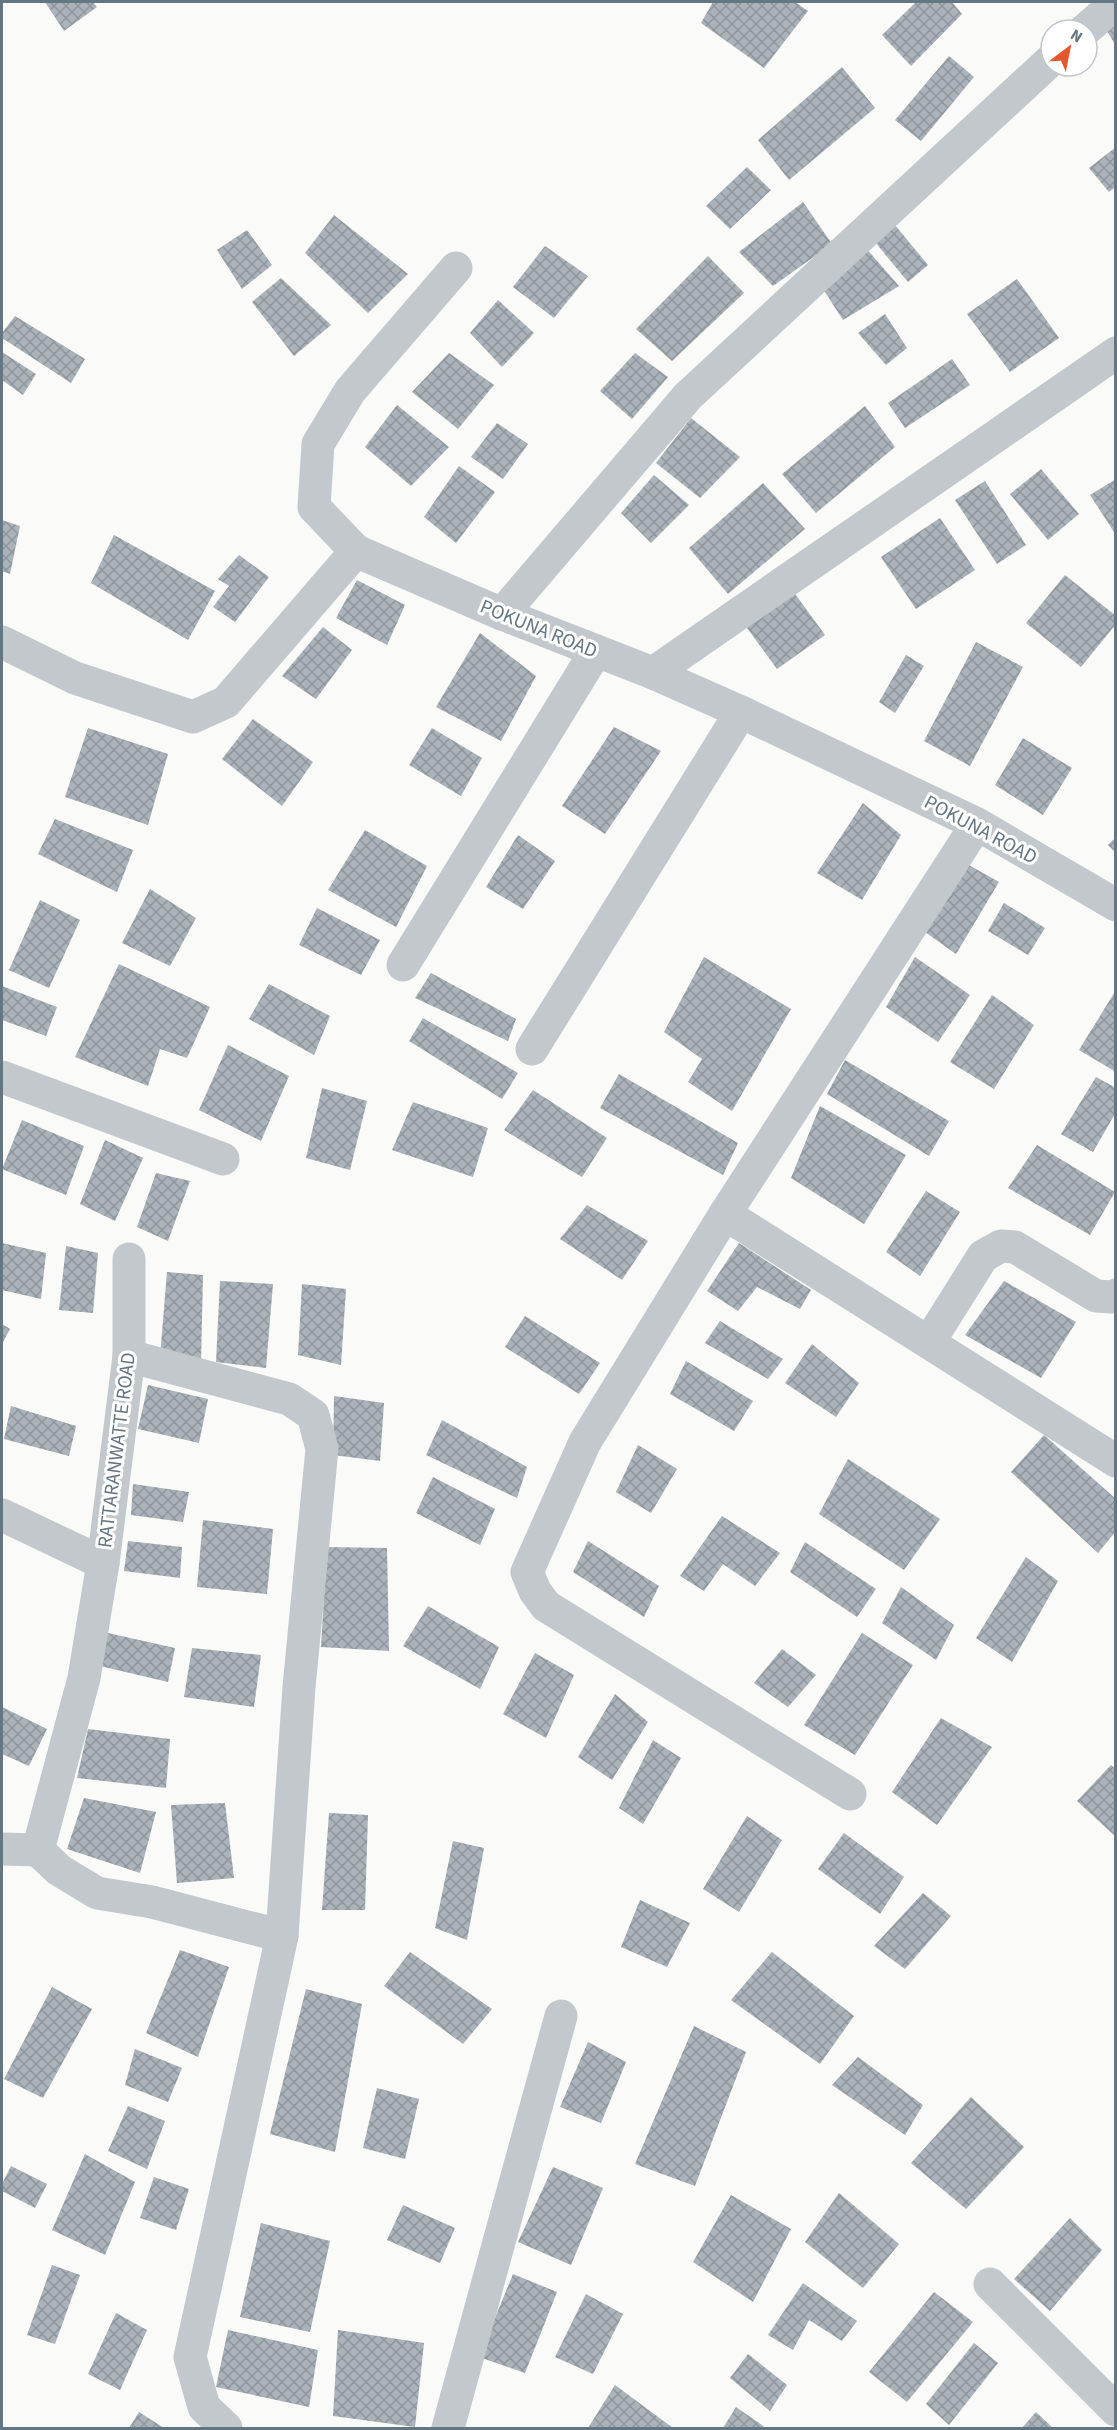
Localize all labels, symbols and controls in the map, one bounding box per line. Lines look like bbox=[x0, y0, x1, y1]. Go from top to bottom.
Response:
north arrow bbox=[1039, 18, 1099, 78]
text: N bbox=[1066, 24, 1087, 48]
street label: POKUNA ROAD bbox=[476, 593, 601, 665]
street label: POKUNA ROAD bbox=[919, 788, 1042, 871]
street label: RATTARANWATTE ROAD bbox=[91, 1351, 143, 1549]

